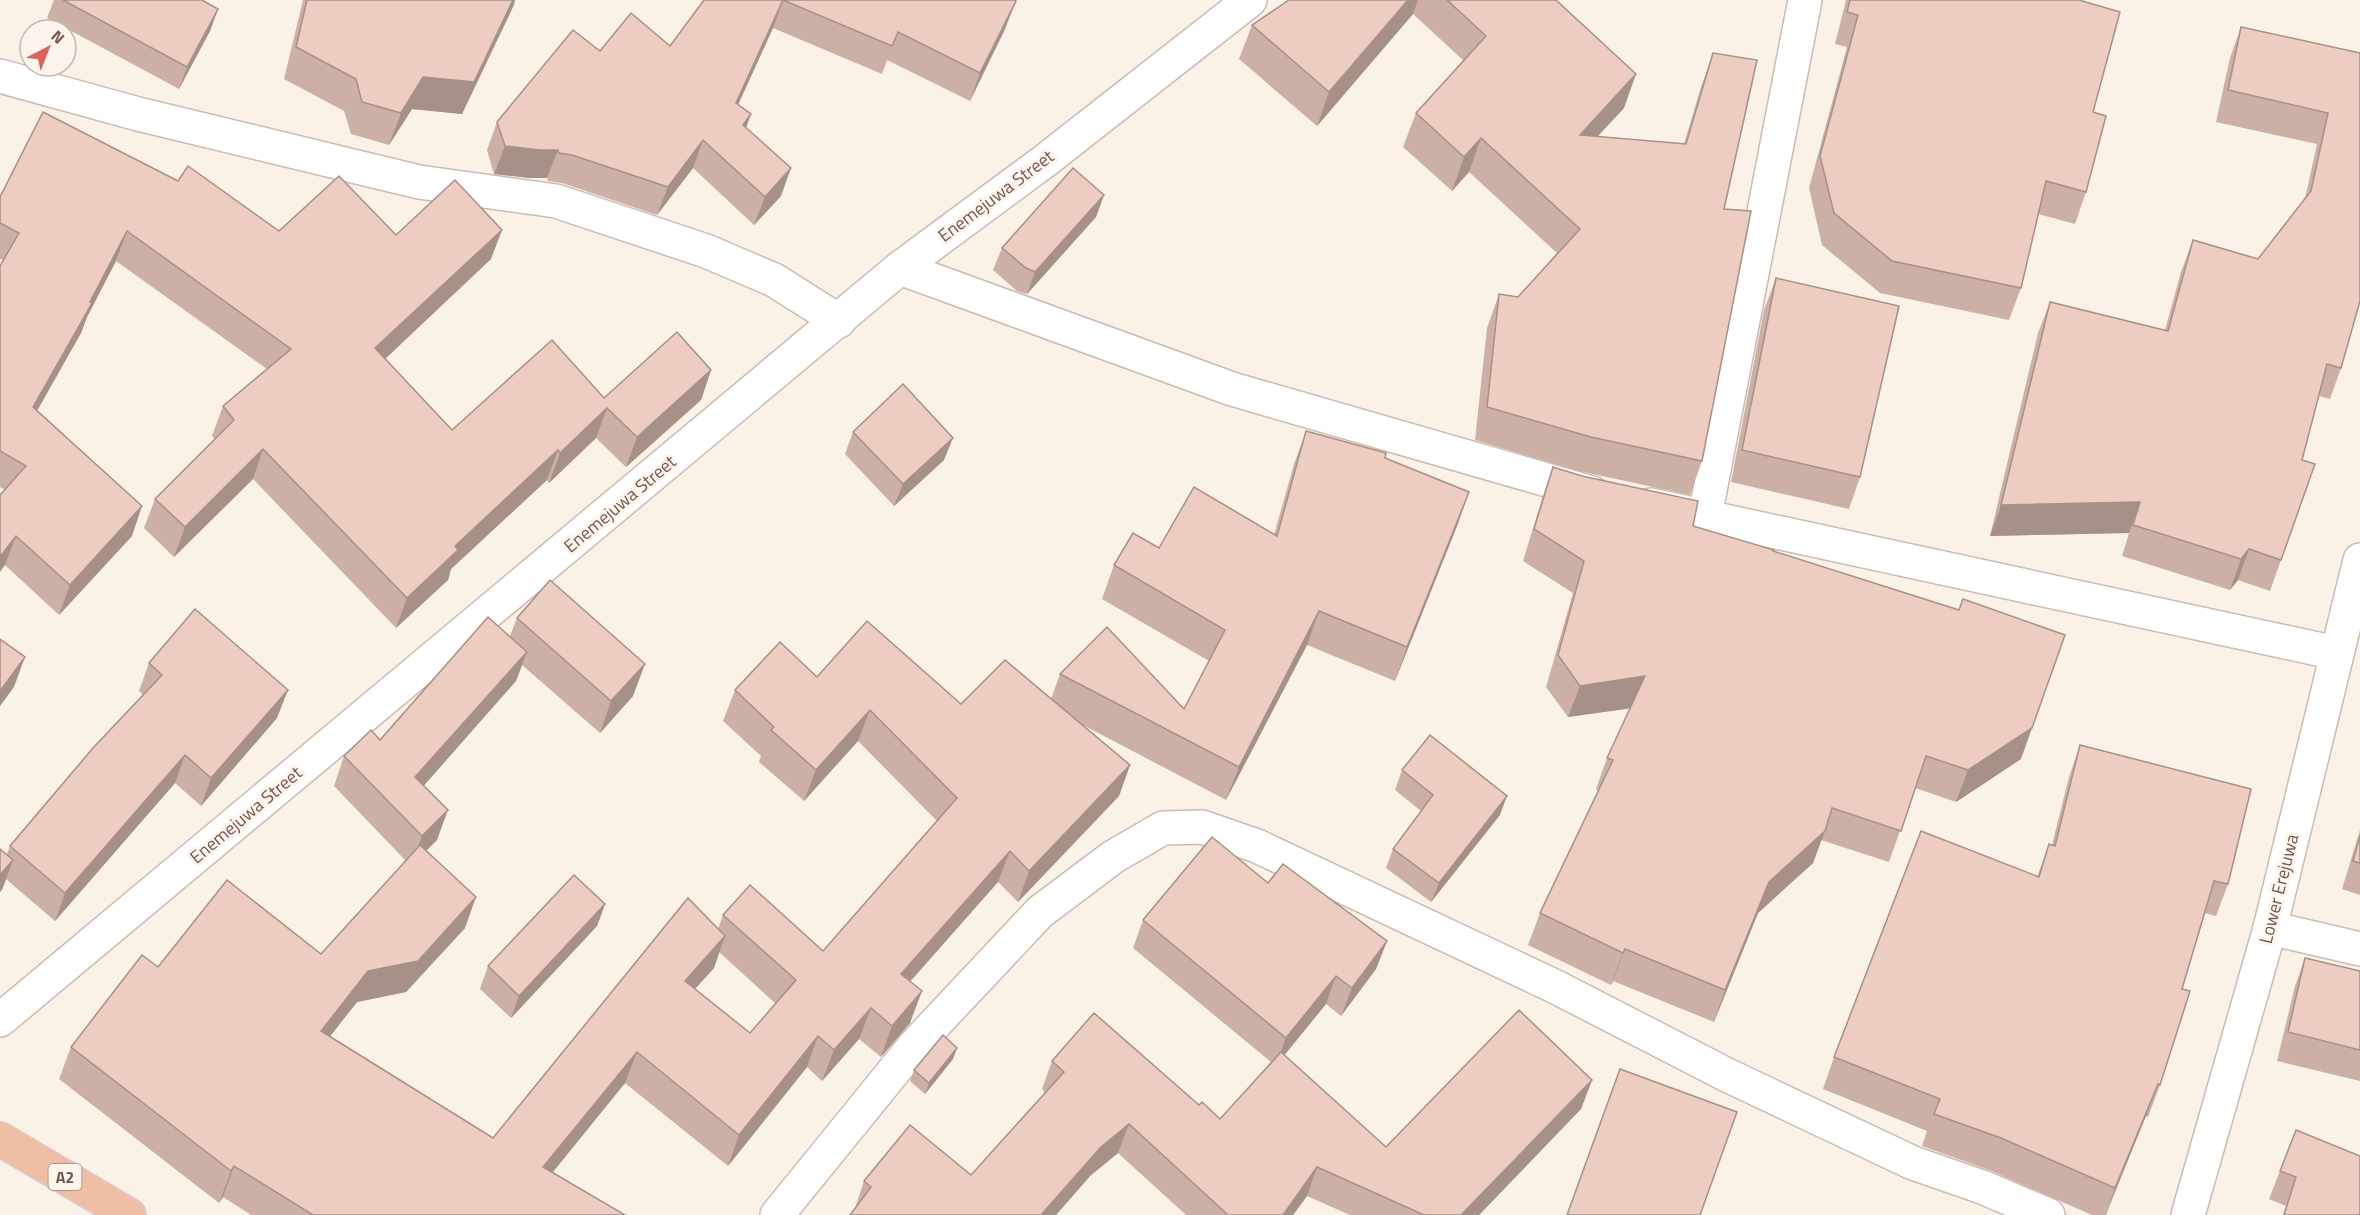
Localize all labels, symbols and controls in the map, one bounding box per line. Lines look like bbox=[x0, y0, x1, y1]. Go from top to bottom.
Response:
north arrow bbox=[18, 18, 78, 78]
text: N bbox=[46, 24, 70, 49]
street label: Enemejuwa Street bbox=[932, 142, 1060, 248]
street label: Enemejuwa Street bbox=[558, 448, 682, 559]
street label: Enemejuwa Street bbox=[184, 759, 308, 870]
street label: Lower Erejuwa bbox=[2252, 831, 2305, 947]
road number: A2 bbox=[48, 1164, 82, 1190]

